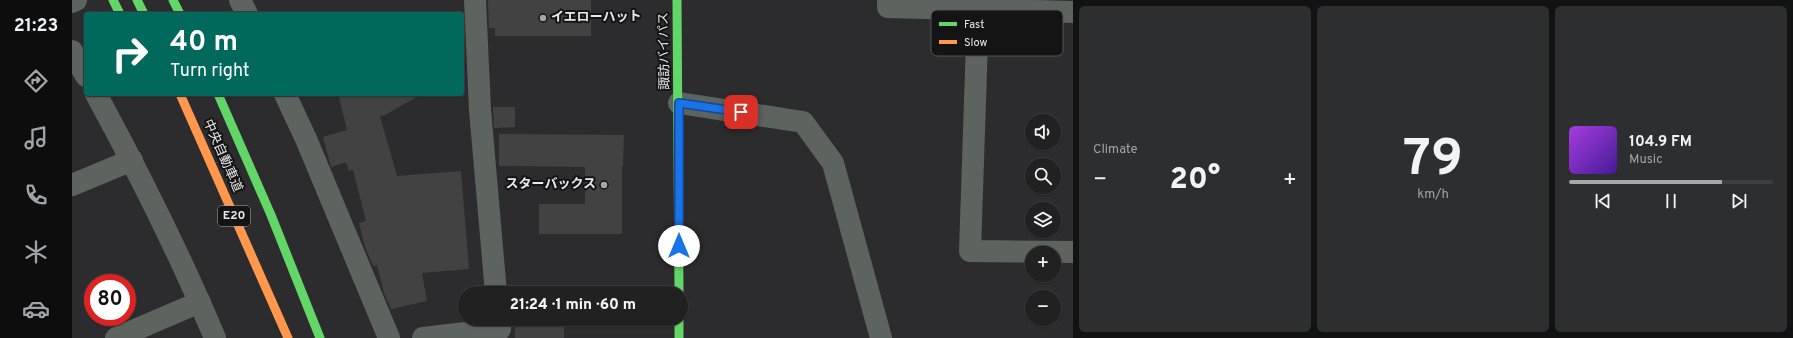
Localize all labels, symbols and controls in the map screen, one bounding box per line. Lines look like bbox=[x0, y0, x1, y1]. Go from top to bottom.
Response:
place label: イエローハット bbox=[551, 10, 642, 26]
legend bbox=[931, 10, 1063, 56]
street label: 諏訪バイパス bbox=[656, 12, 674, 90]
marker: イエローハット bbox=[538, 13, 548, 23]
text: 21:23 bbox=[14, 15, 58, 38]
text: Fast bbox=[964, 18, 984, 32]
text: 40 m bbox=[170, 25, 238, 61]
icon: right bbox=[104, 28, 156, 80]
text: Slow bbox=[964, 36, 987, 50]
text: Turn right bbox=[170, 60, 250, 83]
icon: directions bbox=[22, 67, 50, 95]
pin bbox=[724, 95, 758, 129]
icon: arrive bbox=[730, 101, 752, 123]
map controls bbox=[1025, 114, 1061, 326]
button: sound bbox=[1025, 114, 1061, 150]
street label: 中央自動車道 bbox=[199, 117, 245, 195]
icon: music bbox=[22, 124, 50, 152]
text: 79 bbox=[1403, 128, 1463, 194]
text: 104.9 FM bbox=[1629, 133, 1692, 152]
text: Climate bbox=[1093, 142, 1138, 158]
text: Music bbox=[1629, 152, 1663, 168]
button: search bbox=[1025, 158, 1061, 194]
text: 20° bbox=[1170, 162, 1220, 199]
text: − bbox=[1093, 167, 1107, 194]
text: + bbox=[1283, 167, 1297, 194]
place label: スターバックス bbox=[506, 177, 596, 193]
marker: スターバックス bbox=[599, 180, 609, 190]
icon: phone bbox=[22, 181, 50, 209]
text: km/h bbox=[1417, 187, 1449, 203]
icon: previous bbox=[1592, 190, 1614, 212]
icon: pause bbox=[1660, 190, 1682, 212]
icon: next bbox=[1728, 190, 1750, 212]
button: layers bbox=[1025, 202, 1061, 238]
road number: E20 bbox=[218, 206, 250, 226]
position arrow bbox=[658, 225, 700, 267]
icon: climate bbox=[22, 238, 50, 266]
button: + bbox=[1025, 246, 1061, 282]
speed limit sign: 80 bbox=[84, 274, 136, 326]
button: − bbox=[1025, 290, 1061, 326]
icon: car bbox=[22, 295, 50, 323]
text: 21:24 · 1 min · 60 m bbox=[510, 296, 636, 315]

